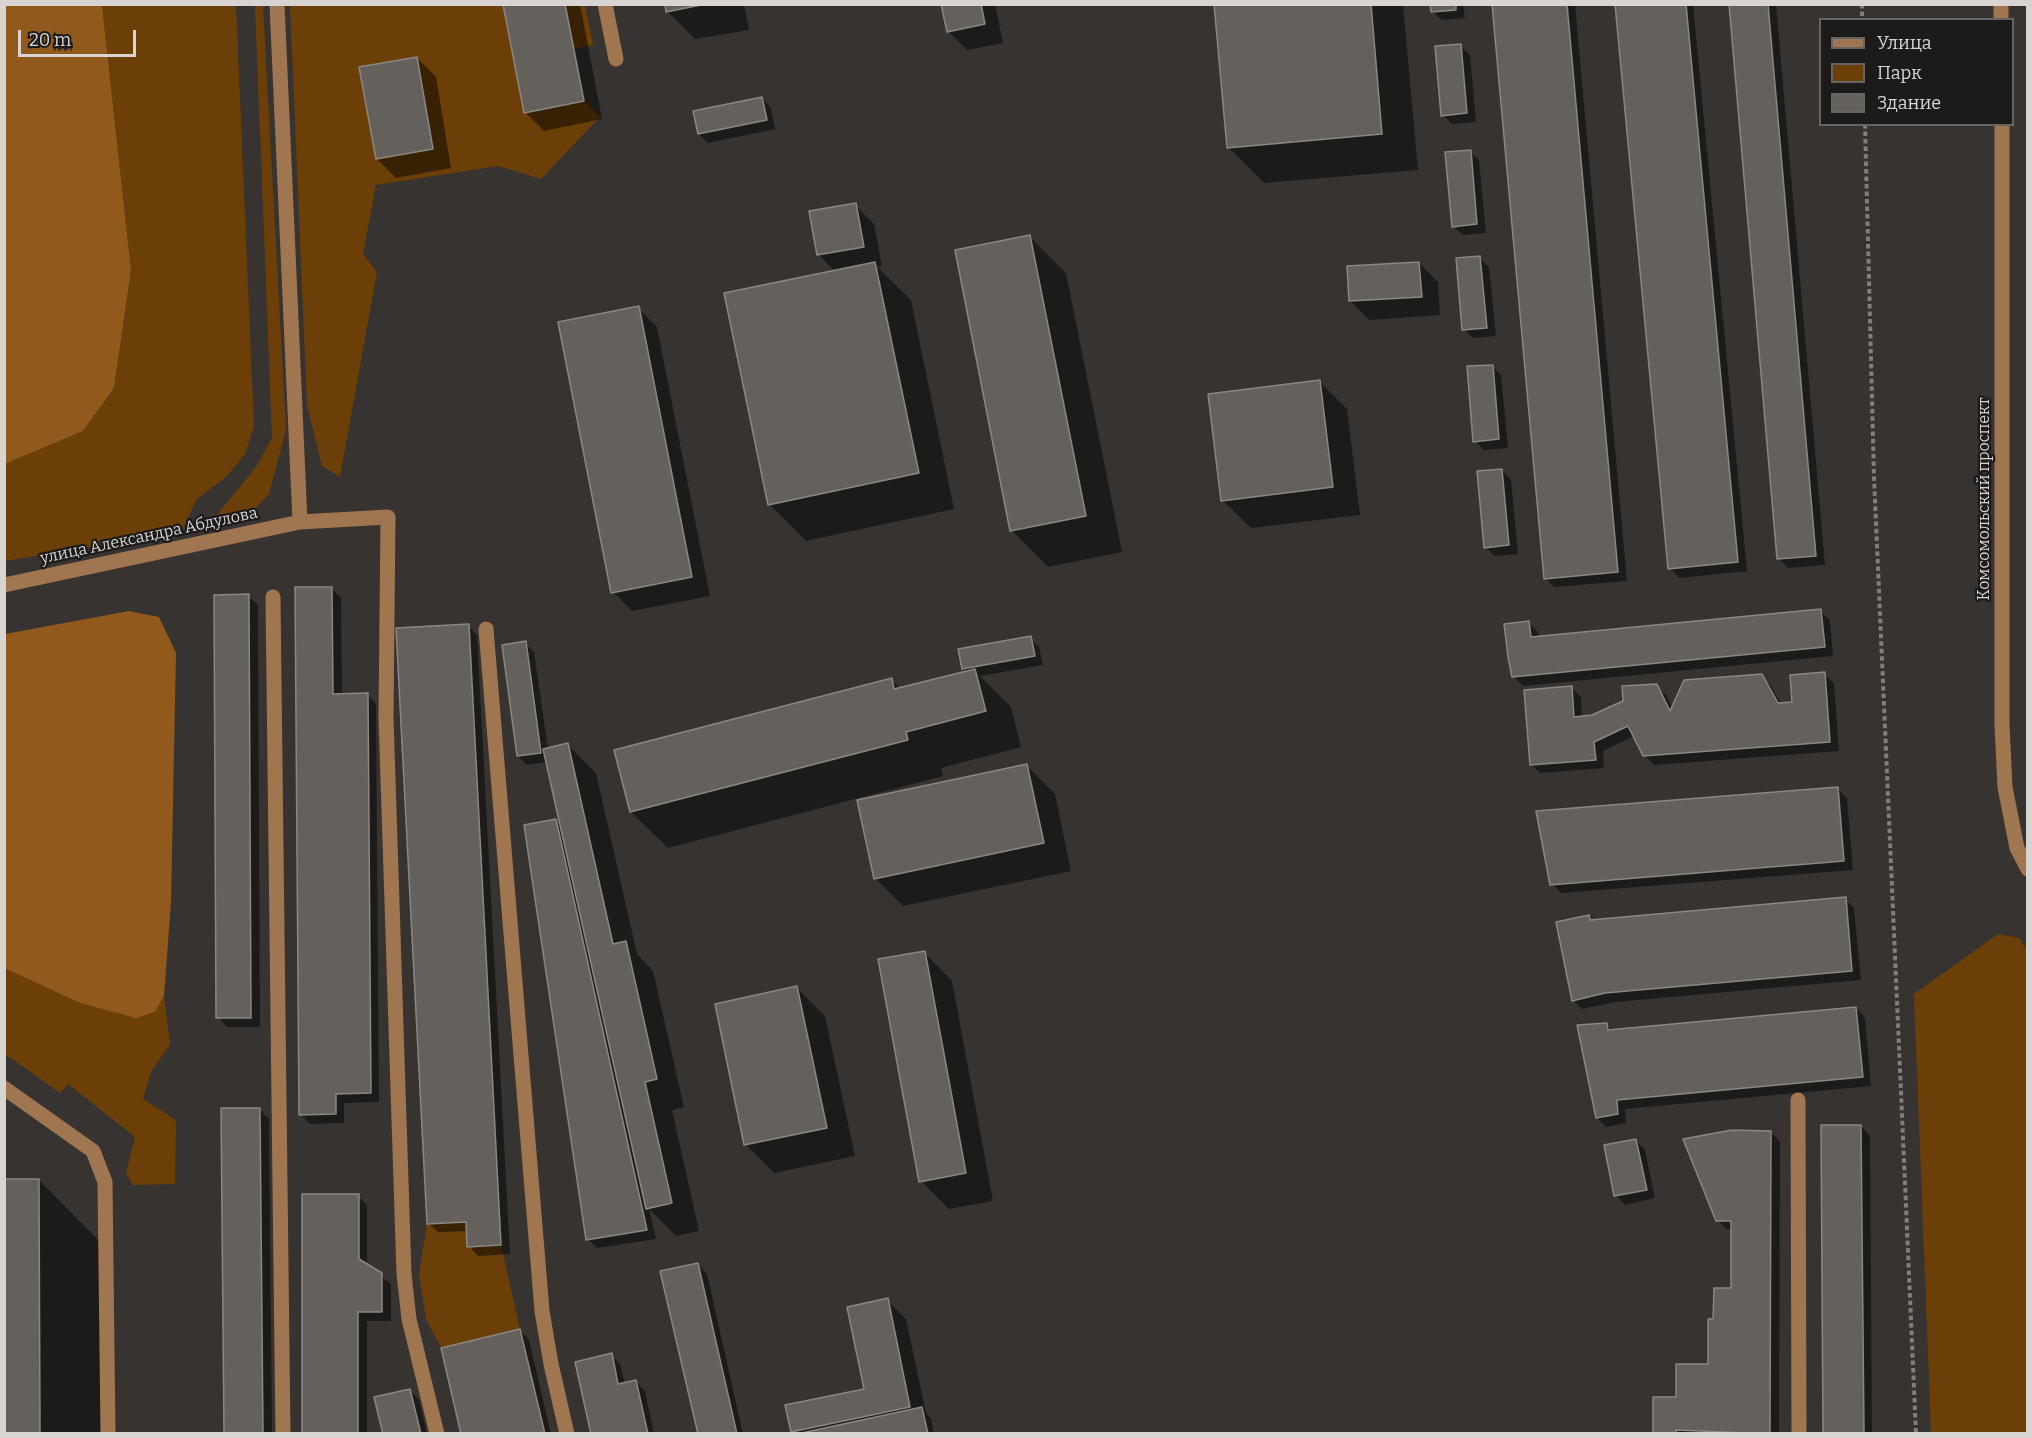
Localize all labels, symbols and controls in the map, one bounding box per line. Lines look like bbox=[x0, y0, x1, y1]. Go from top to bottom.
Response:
scale bar bbox=[21, 18, 140, 56]
legend bbox=[1819, 18, 2014, 126]
text: 20 m bbox=[29, 29, 71, 51]
text: Улица bbox=[1877, 32, 1932, 54]
text: Парк bbox=[1877, 62, 1922, 84]
text: Здание bbox=[1877, 92, 1941, 114]
street label: Комсомольский проспект bbox=[1975, 398, 1995, 600]
street label: улица Александра Абдулова bbox=[39, 504, 259, 568]

